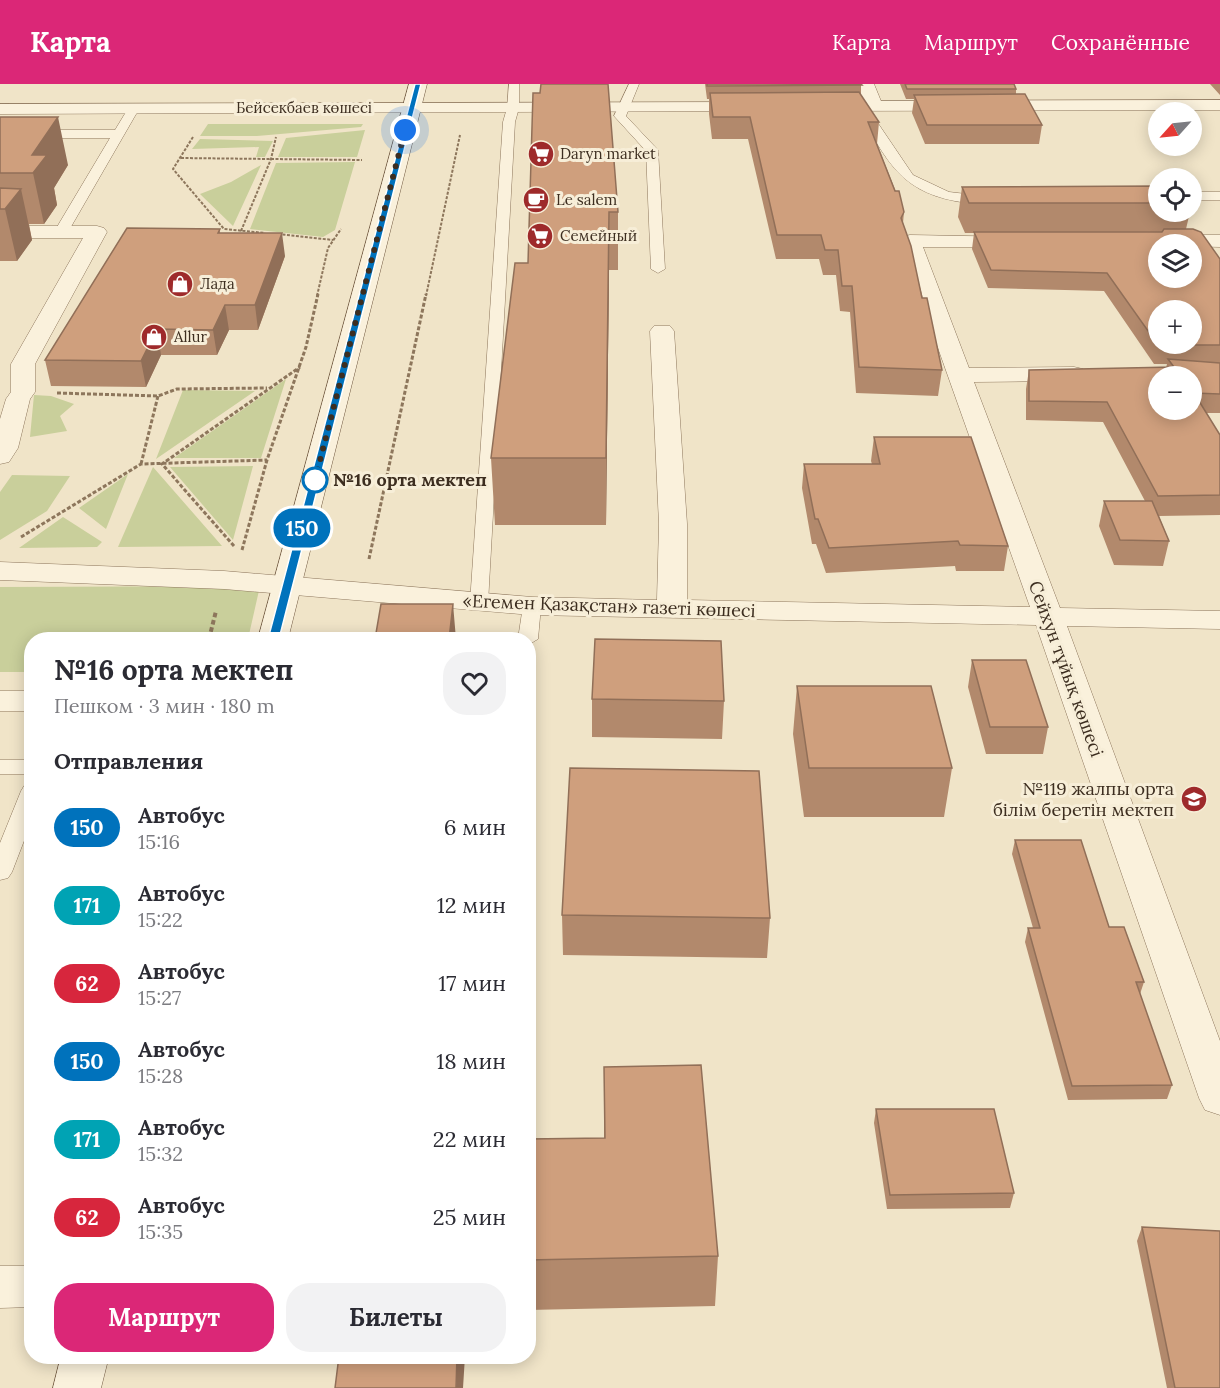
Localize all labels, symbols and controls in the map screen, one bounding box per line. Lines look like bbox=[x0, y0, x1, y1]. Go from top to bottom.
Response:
text: Карта bbox=[30, 24, 111, 60]
text: Карта bbox=[832, 29, 891, 56]
text: Маршрут bbox=[924, 29, 1018, 56]
text: Сохранённые bbox=[1051, 29, 1190, 56]
street label: Бейсекбаев көшесі bbox=[236, 98, 372, 117]
north arrow bbox=[1148, 102, 1202, 156]
map controls bbox=[1148, 102, 1202, 420]
your location bbox=[390, 115, 420, 145]
supermarket icon: Daryn market bbox=[526, 139, 556, 169]
place label: Daryn market bbox=[560, 144, 656, 163]
button: locate bbox=[1148, 168, 1202, 222]
cafe icon: Le salem bbox=[521, 185, 551, 215]
place label: Le salem bbox=[556, 190, 617, 209]
supermarket icon: Семейный bbox=[525, 221, 555, 251]
place label: Семейный bbox=[560, 226, 637, 245]
button: layers bbox=[1148, 234, 1202, 288]
shop icon: Лада bbox=[165, 269, 195, 299]
place label: Лада bbox=[200, 274, 235, 293]
button: + bbox=[1148, 300, 1202, 354]
shop icon: Allur bbox=[139, 322, 169, 352]
place label: Allur bbox=[173, 327, 208, 346]
button: − bbox=[1148, 366, 1202, 420]
marker: №16 орта мектеп bbox=[302, 467, 328, 493]
place label: №16 орта мектеп bbox=[333, 468, 487, 491]
line badge: 150 bbox=[268, 508, 336, 548]
text: 150 bbox=[285, 515, 319, 542]
street label: Сейхун тұйық көшесі bbox=[1024, 578, 1109, 760]
street label: «Егемен Қазақстан» газеті көшесі bbox=[462, 589, 756, 622]
text: №16 орта мектеп bbox=[54, 652, 293, 688]
button: heart bbox=[443, 652, 506, 715]
text: Пешком · 3 мин · 180 m bbox=[54, 693, 275, 718]
text: Отправления bbox=[54, 747, 203, 775]
place label: №119 жалпы орта білім беретін мектеп bbox=[993, 777, 1174, 821]
school or university icon: №119 жалпы орта білім беретін мектеп bbox=[1179, 784, 1209, 814]
text: Автобус bbox=[138, 801, 225, 829]
text: 6 мин bbox=[444, 813, 506, 841]
text: 150 bbox=[70, 814, 104, 841]
text: 15:16 bbox=[138, 829, 180, 854]
text: Автобус bbox=[138, 879, 225, 907]
text: 12 мин bbox=[437, 891, 506, 919]
text: 171 bbox=[74, 892, 100, 919]
text: 15:22 bbox=[138, 907, 183, 932]
text: Автобус bbox=[138, 957, 225, 985]
text: 17 мин bbox=[438, 969, 506, 997]
text: 62 bbox=[75, 970, 99, 997]
text: 15:27 bbox=[138, 985, 181, 1010]
text: Автобус bbox=[138, 1035, 225, 1063]
text: 18 мин bbox=[436, 1047, 506, 1075]
text: 150 bbox=[70, 1048, 104, 1075]
text: 15:28 bbox=[138, 1063, 183, 1088]
text: Автобус bbox=[138, 1113, 225, 1141]
text: 22 мин bbox=[433, 1125, 506, 1153]
text: 171 bbox=[74, 1126, 100, 1153]
text: 15:32 bbox=[138, 1141, 183, 1166]
text: Автобус bbox=[138, 1191, 225, 1219]
text: 25 мин bbox=[433, 1203, 506, 1231]
text: 62 bbox=[75, 1204, 99, 1231]
text: 15:35 bbox=[138, 1219, 183, 1244]
button: Маршрут bbox=[54, 1283, 274, 1352]
button: Билеты bbox=[286, 1283, 506, 1352]

